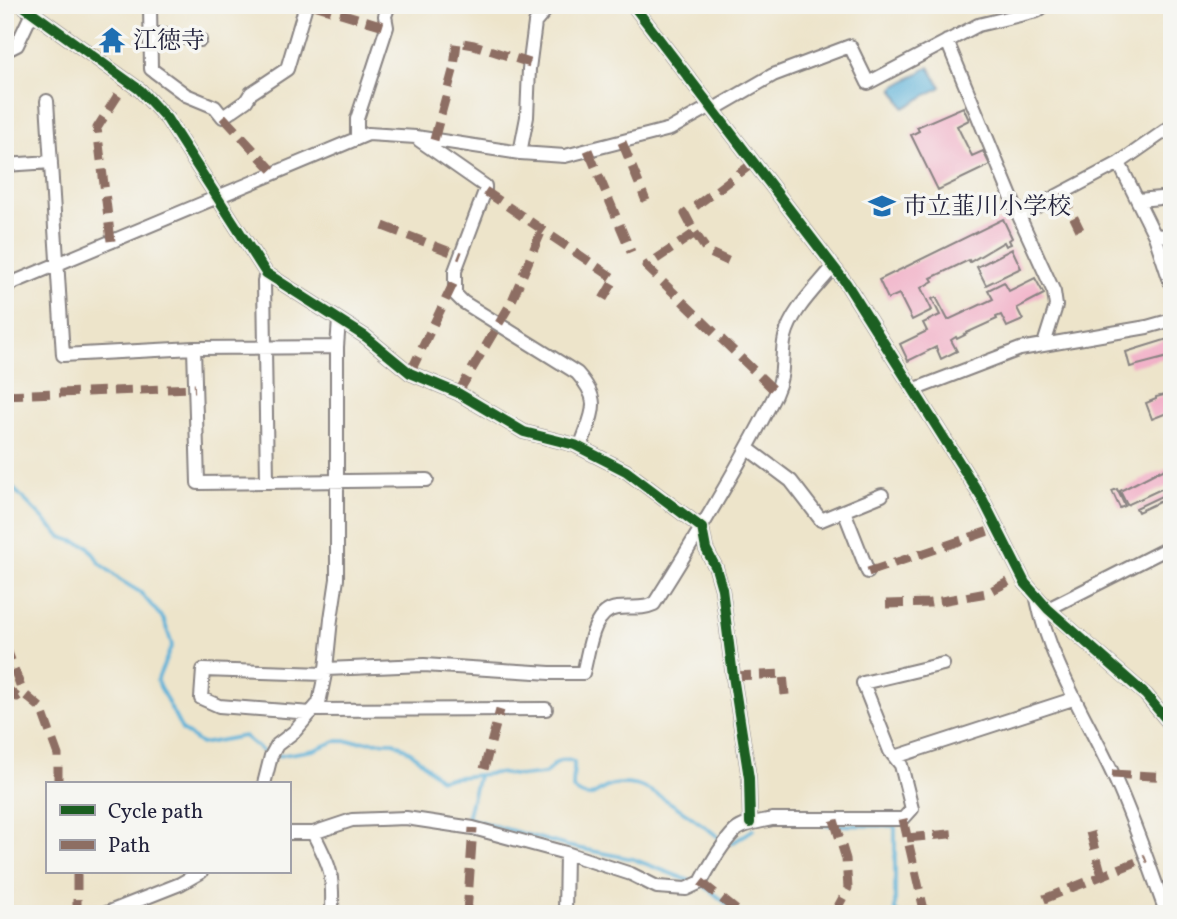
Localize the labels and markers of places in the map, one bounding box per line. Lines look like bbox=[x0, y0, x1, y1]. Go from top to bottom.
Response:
temple icon: 江徳寺 bbox=[97, 25, 127, 55]
place label: 江徳寺 bbox=[133, 25, 205, 59]
school or university icon: 市立韮川小学校 bbox=[867, 191, 897, 221]
place label: 市立韮川小学校 bbox=[903, 191, 1071, 225]

